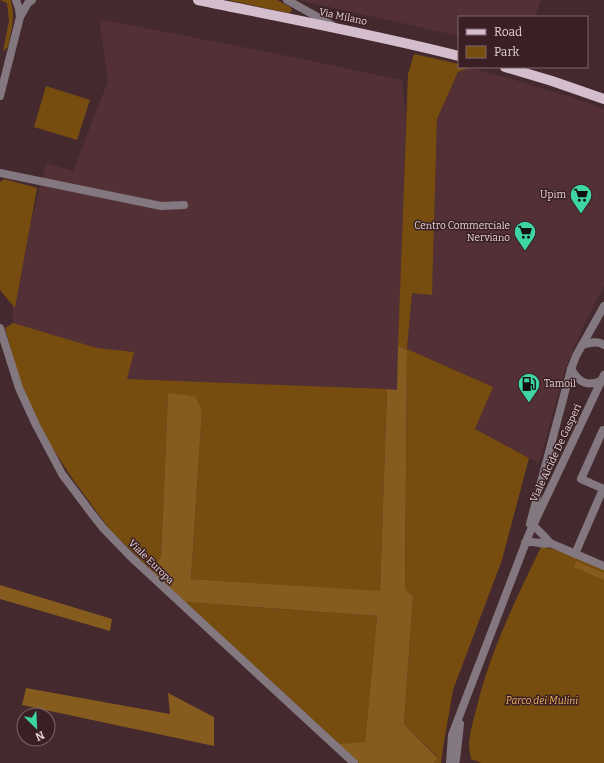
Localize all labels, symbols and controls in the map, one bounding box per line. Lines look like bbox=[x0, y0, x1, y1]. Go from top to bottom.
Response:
street label: Via Milano bbox=[318, 6, 368, 28]
legend bbox=[458, 16, 588, 68]
text: Road bbox=[494, 25, 522, 39]
text: Park bbox=[494, 45, 520, 59]
supermarket icon: Upim bbox=[568, 182, 594, 215]
place label: Upim bbox=[540, 189, 566, 201]
supermarket icon: Centro Commerciale Nerviano bbox=[512, 219, 538, 252]
place label: Centro Commerciale Nerviano bbox=[414, 220, 510, 244]
fuel station icon: Tamoil bbox=[516, 371, 542, 404]
place label: Tamoil bbox=[544, 378, 576, 390]
street label: Viale Alcide De Gasperi bbox=[528, 402, 584, 504]
street label: Viale Europa bbox=[126, 537, 177, 587]
park label: Parco dei Mulini bbox=[506, 695, 578, 707]
north arrow bbox=[16, 707, 56, 747]
text: N bbox=[33, 728, 46, 744]

